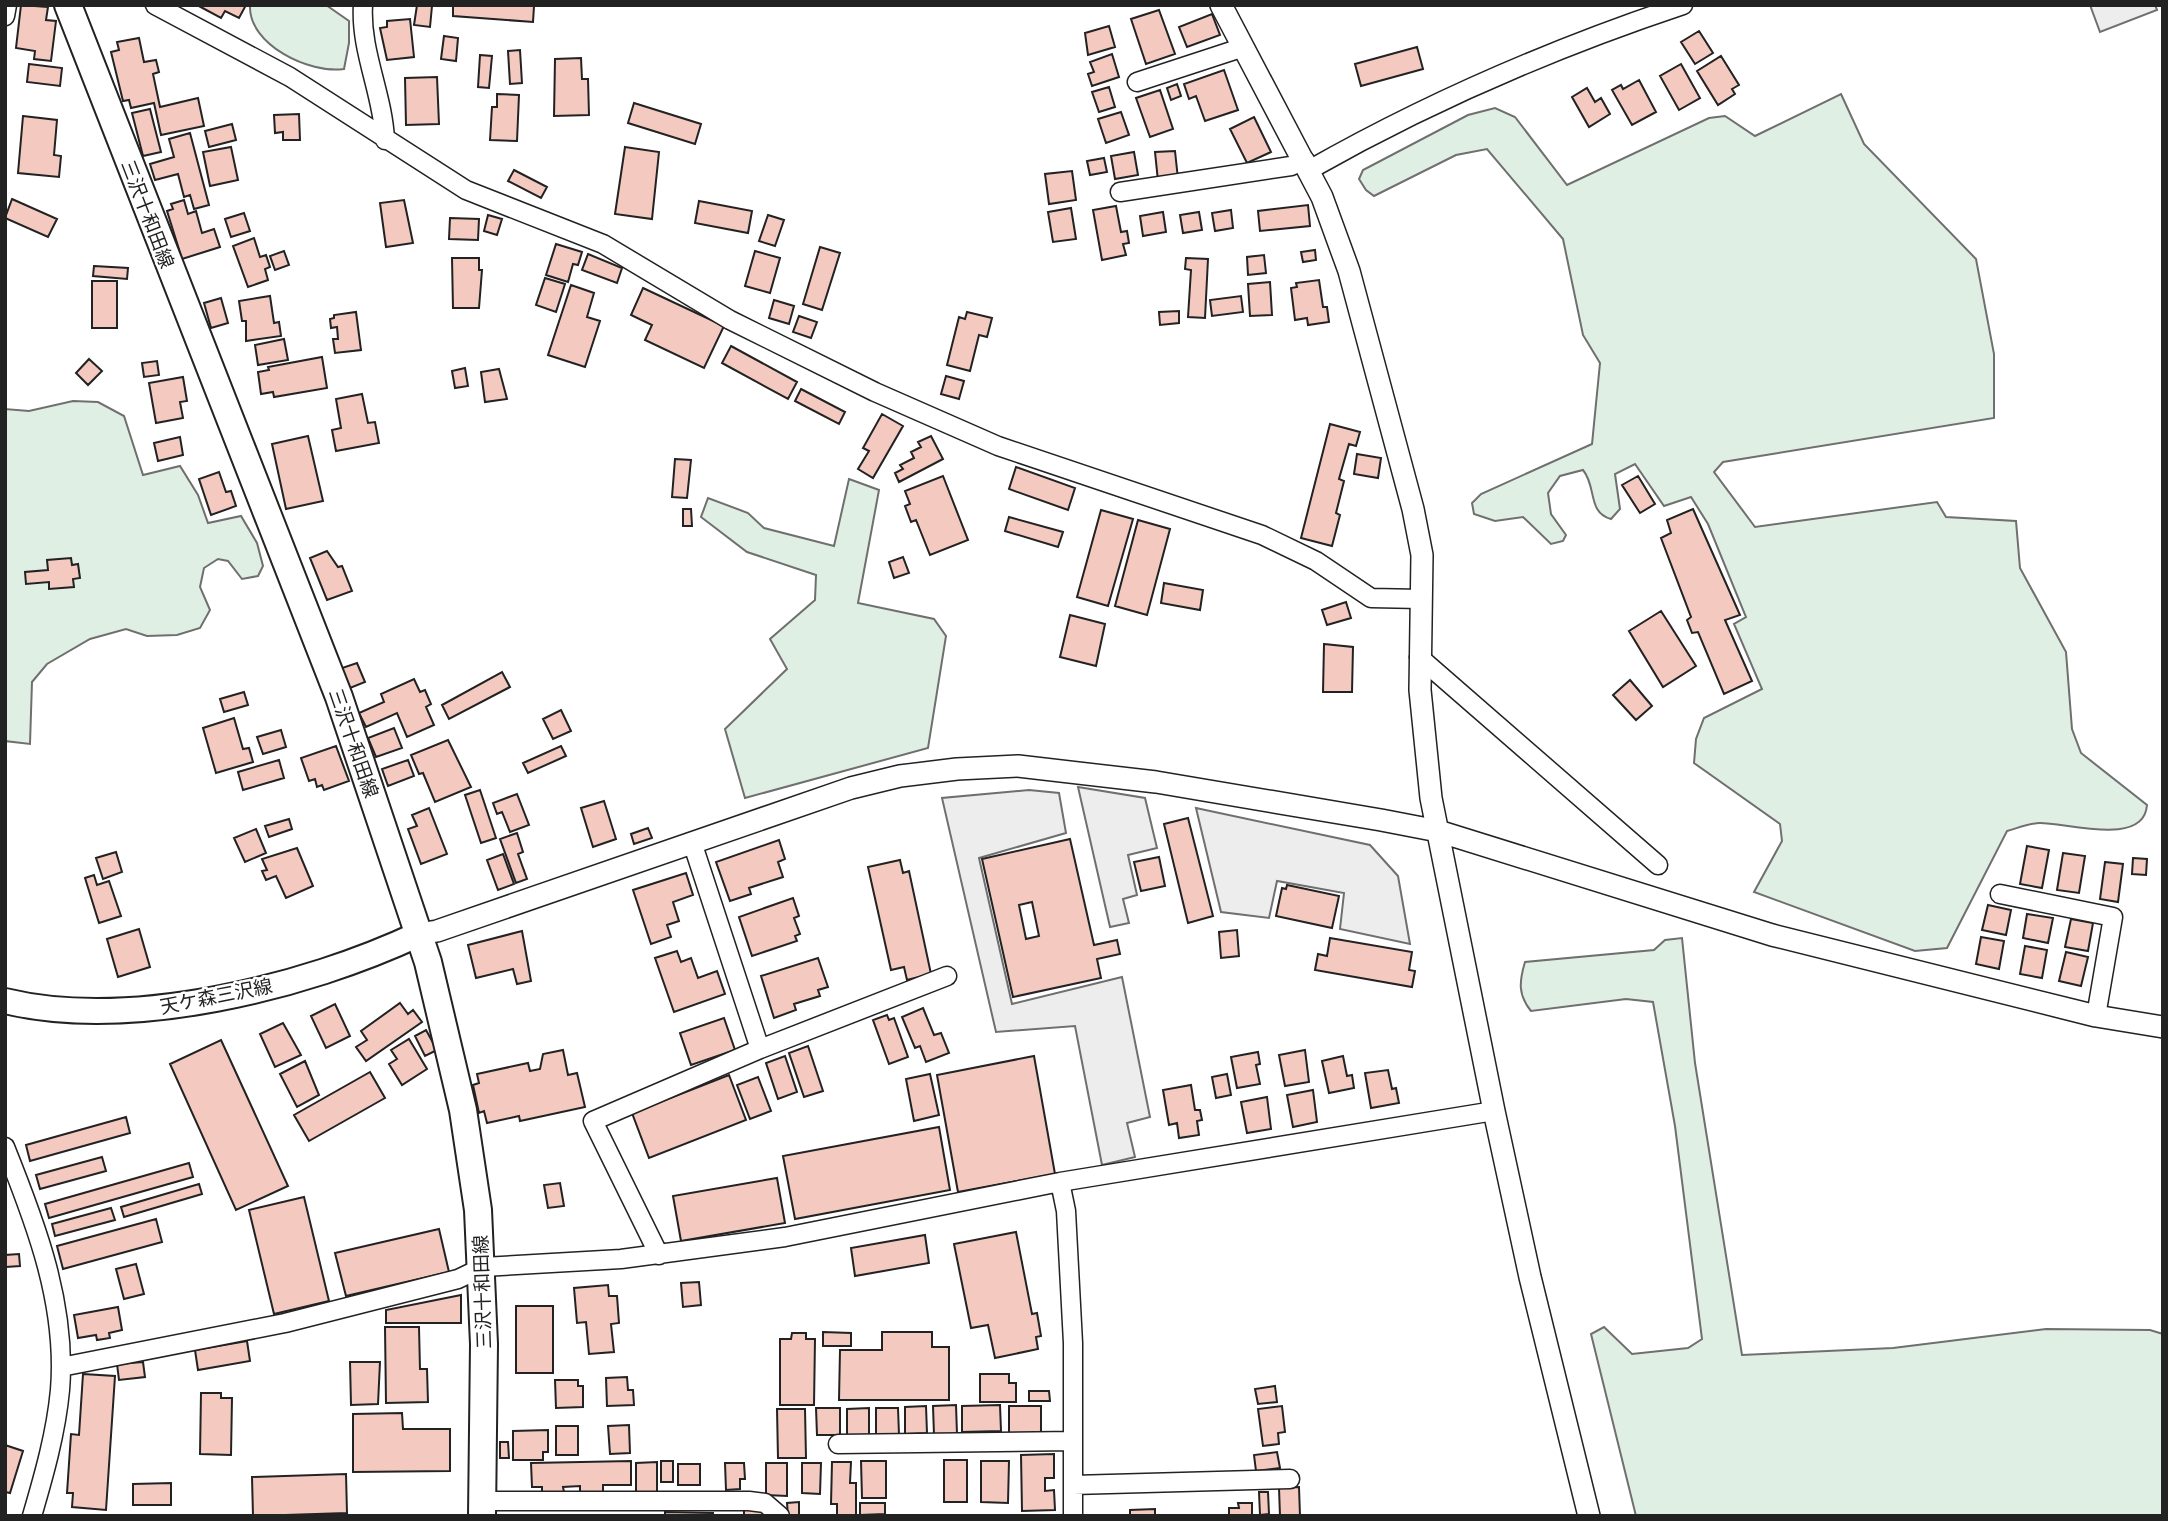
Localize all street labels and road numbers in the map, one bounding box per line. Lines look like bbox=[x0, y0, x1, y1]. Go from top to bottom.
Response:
street label: 三沢十和田線 bbox=[116, 156, 180, 272]
street label: 三沢十和田線 bbox=[324, 685, 384, 801]
street label: 天ケ森三沢線 bbox=[158, 973, 274, 1019]
street label: 三沢十和田線 bbox=[468, 1235, 496, 1349]

